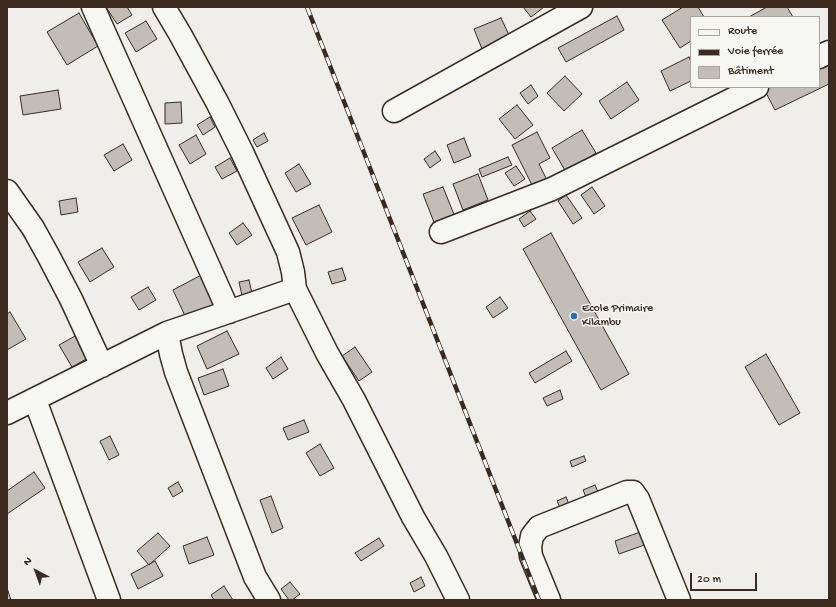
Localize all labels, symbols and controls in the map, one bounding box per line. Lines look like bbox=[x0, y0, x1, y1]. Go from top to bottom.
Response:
legend bbox=[690, 16, 820, 88]
text: Route bbox=[728, 25, 757, 39]
text: Voie ferrée bbox=[728, 45, 783, 59]
text: Bâtiment bbox=[728, 65, 774, 79]
place label: Ecole Primaire Kilambu bbox=[582, 302, 653, 330]
marker: Ecole Primaire Kilambu bbox=[569, 311, 579, 321]
north arrow bbox=[16, 551, 56, 591]
text: N bbox=[21, 555, 35, 569]
scale bar bbox=[692, 565, 759, 591]
text: 20 m bbox=[697, 573, 721, 587]

